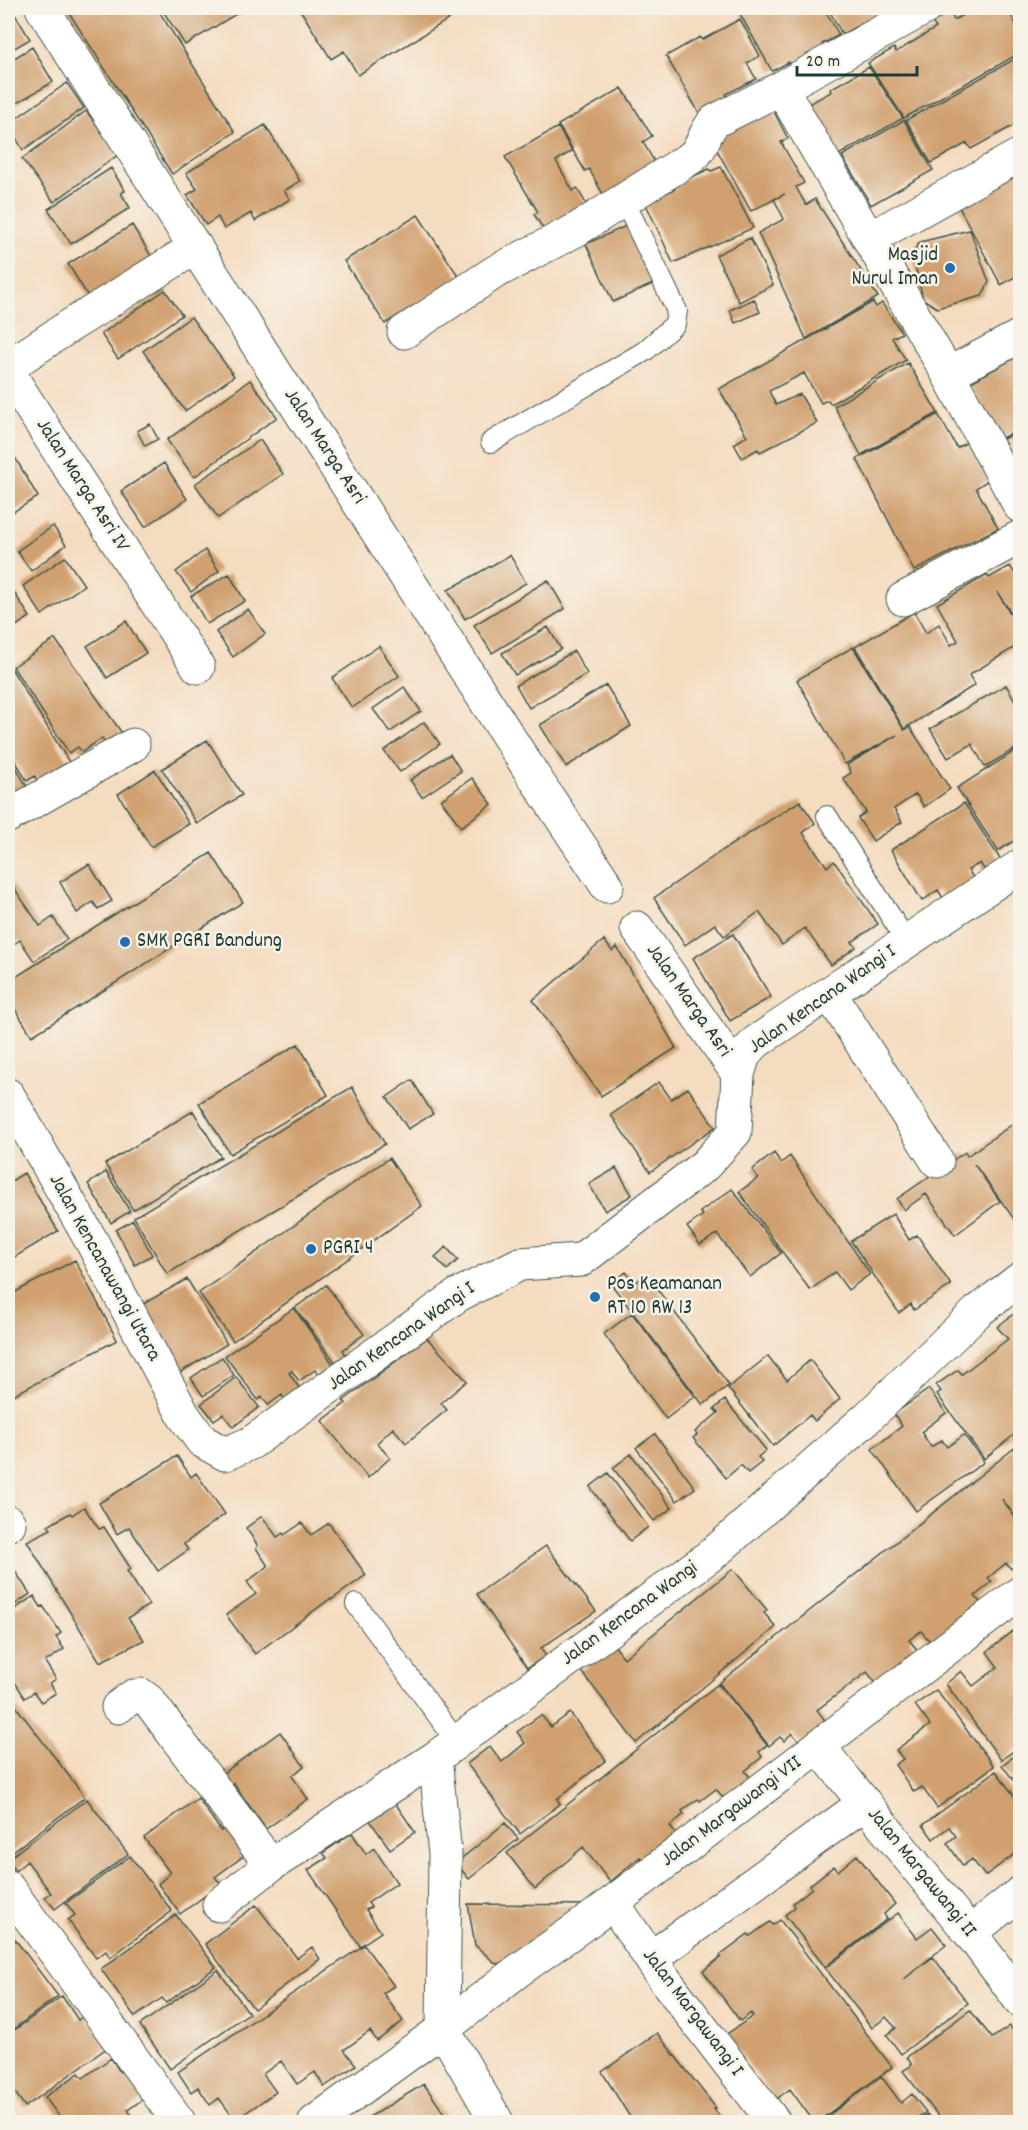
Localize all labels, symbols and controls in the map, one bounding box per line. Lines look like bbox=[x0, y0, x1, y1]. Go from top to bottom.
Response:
scale bar bbox=[797, 39, 917, 77]
text: 20 m bbox=[806, 50, 840, 75]
place label: Masjid Nurul Iman bbox=[851, 241, 938, 295]
marker: Masjid Nurul Iman bbox=[943, 261, 957, 275]
street label: Jalan Marga Asri bbox=[275, 383, 373, 511]
street label: Jalan Marga Asri IV bbox=[27, 413, 137, 559]
place label: SMK PGRI Bandung bbox=[137, 927, 282, 957]
marker: SMK PGRI Bandung bbox=[118, 935, 132, 949]
street label: Jalan Marga Asri bbox=[638, 938, 738, 1064]
street label: Jalan Kencana Wangi I bbox=[743, 938, 903, 1062]
street label: Jalan Kencanawangi Utara bbox=[40, 1169, 168, 1368]
place label: PGRI 4 bbox=[323, 1234, 373, 1264]
marker: PGRI 4 bbox=[304, 1242, 318, 1256]
place label: Pos Keamanan RT 10 RW 13 bbox=[607, 1270, 722, 1324]
street label: Jalan Kencana Wangi I bbox=[322, 1275, 482, 1399]
marker: Pos Keamanan RT 10 RW 13 bbox=[588, 1290, 602, 1304]
street label: Jalan Kencana Wangi bbox=[555, 1554, 705, 1674]
street label: Jalan Margawangi VII bbox=[655, 1749, 809, 1875]
street label: Jalan Margawangi II bbox=[859, 1801, 983, 1945]
street label: Jalan Margawangi I bbox=[634, 1943, 750, 2084]

